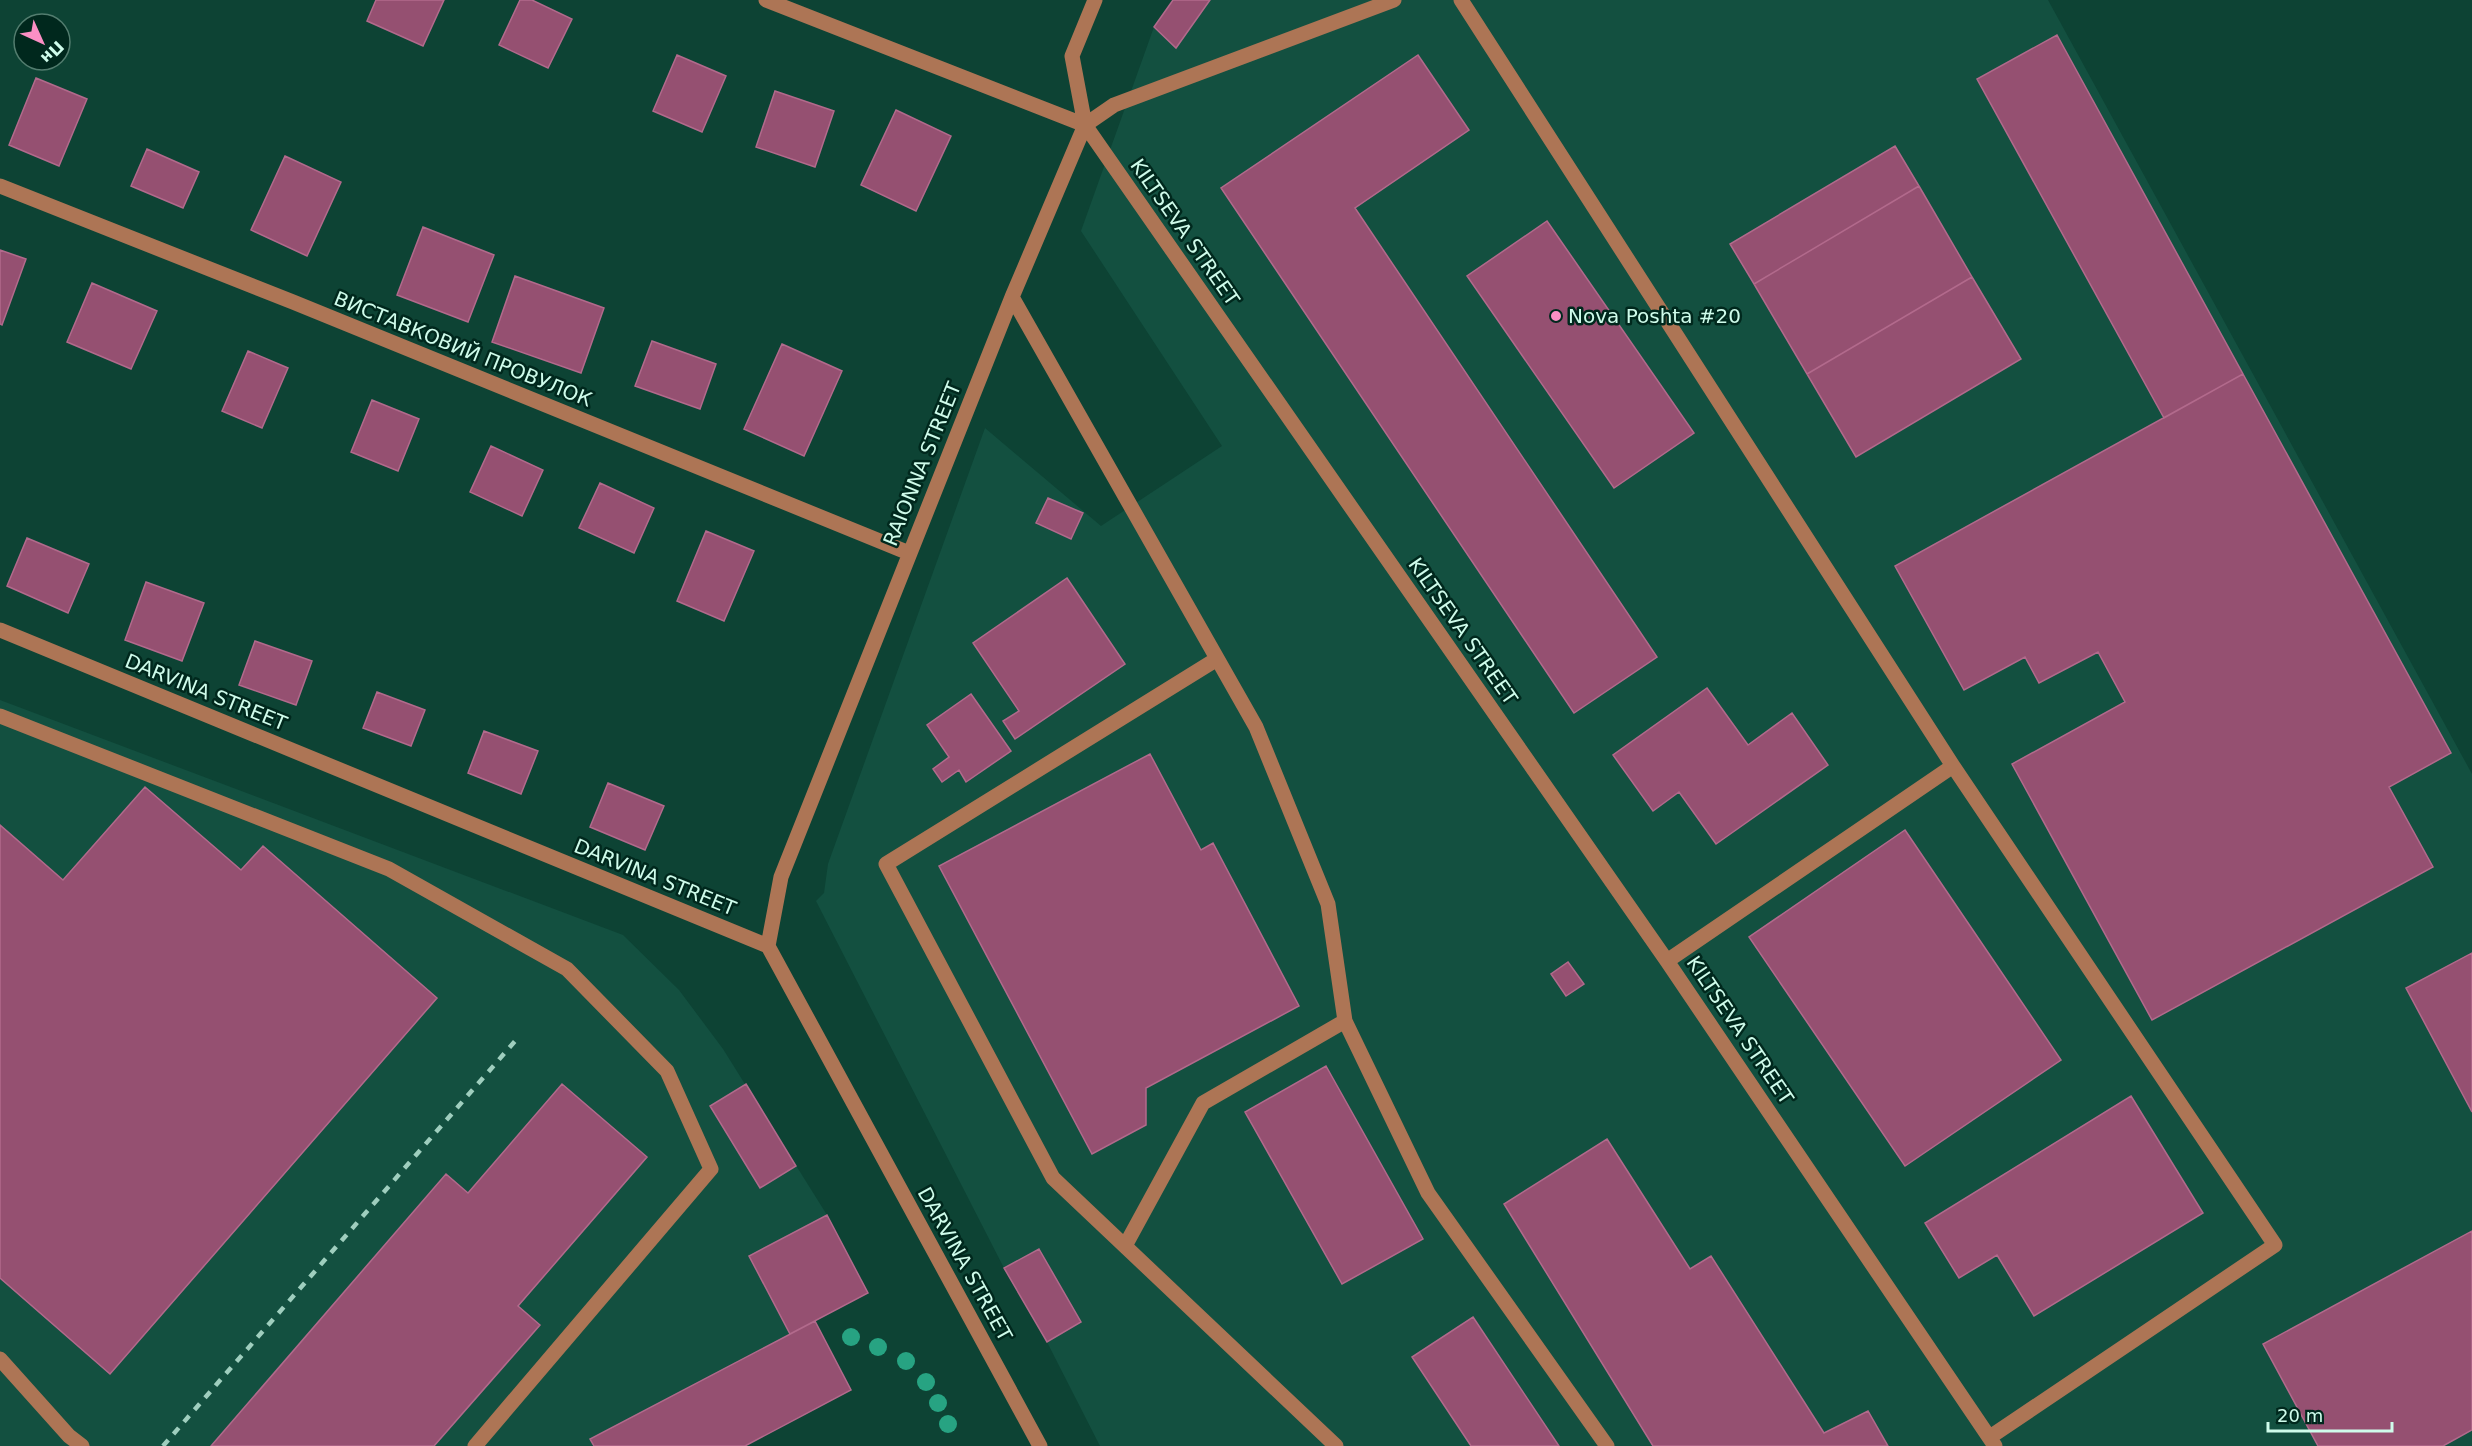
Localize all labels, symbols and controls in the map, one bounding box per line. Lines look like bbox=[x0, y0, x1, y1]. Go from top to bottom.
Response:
north arrow bbox=[12, 12, 72, 72]
text: Пн bbox=[37, 37, 68, 68]
street label: KILTSEVA STREET bbox=[1125, 154, 1245, 311]
street label: ВИСТАВКОВИЙ ПРОВУЛОК bbox=[331, 286, 595, 412]
place label: Nova Poshta #20 bbox=[1568, 304, 1741, 328]
marker: Nova Poshta #20 bbox=[1549, 309, 1563, 323]
street label: RAIONNA STREET bbox=[878, 378, 966, 549]
street label: KILTSEVA STREET bbox=[1403, 553, 1523, 710]
street label: DARVINA STREET bbox=[122, 649, 291, 736]
street label: DARVINA STREET bbox=[571, 834, 740, 921]
street label: KILTSEVA STREET bbox=[1681, 951, 1799, 1109]
street label: DARVINA STREET bbox=[913, 1183, 1018, 1346]
scale bar bbox=[2268, 1395, 2392, 1433]
text: 20 m bbox=[2277, 1405, 2323, 1426]

